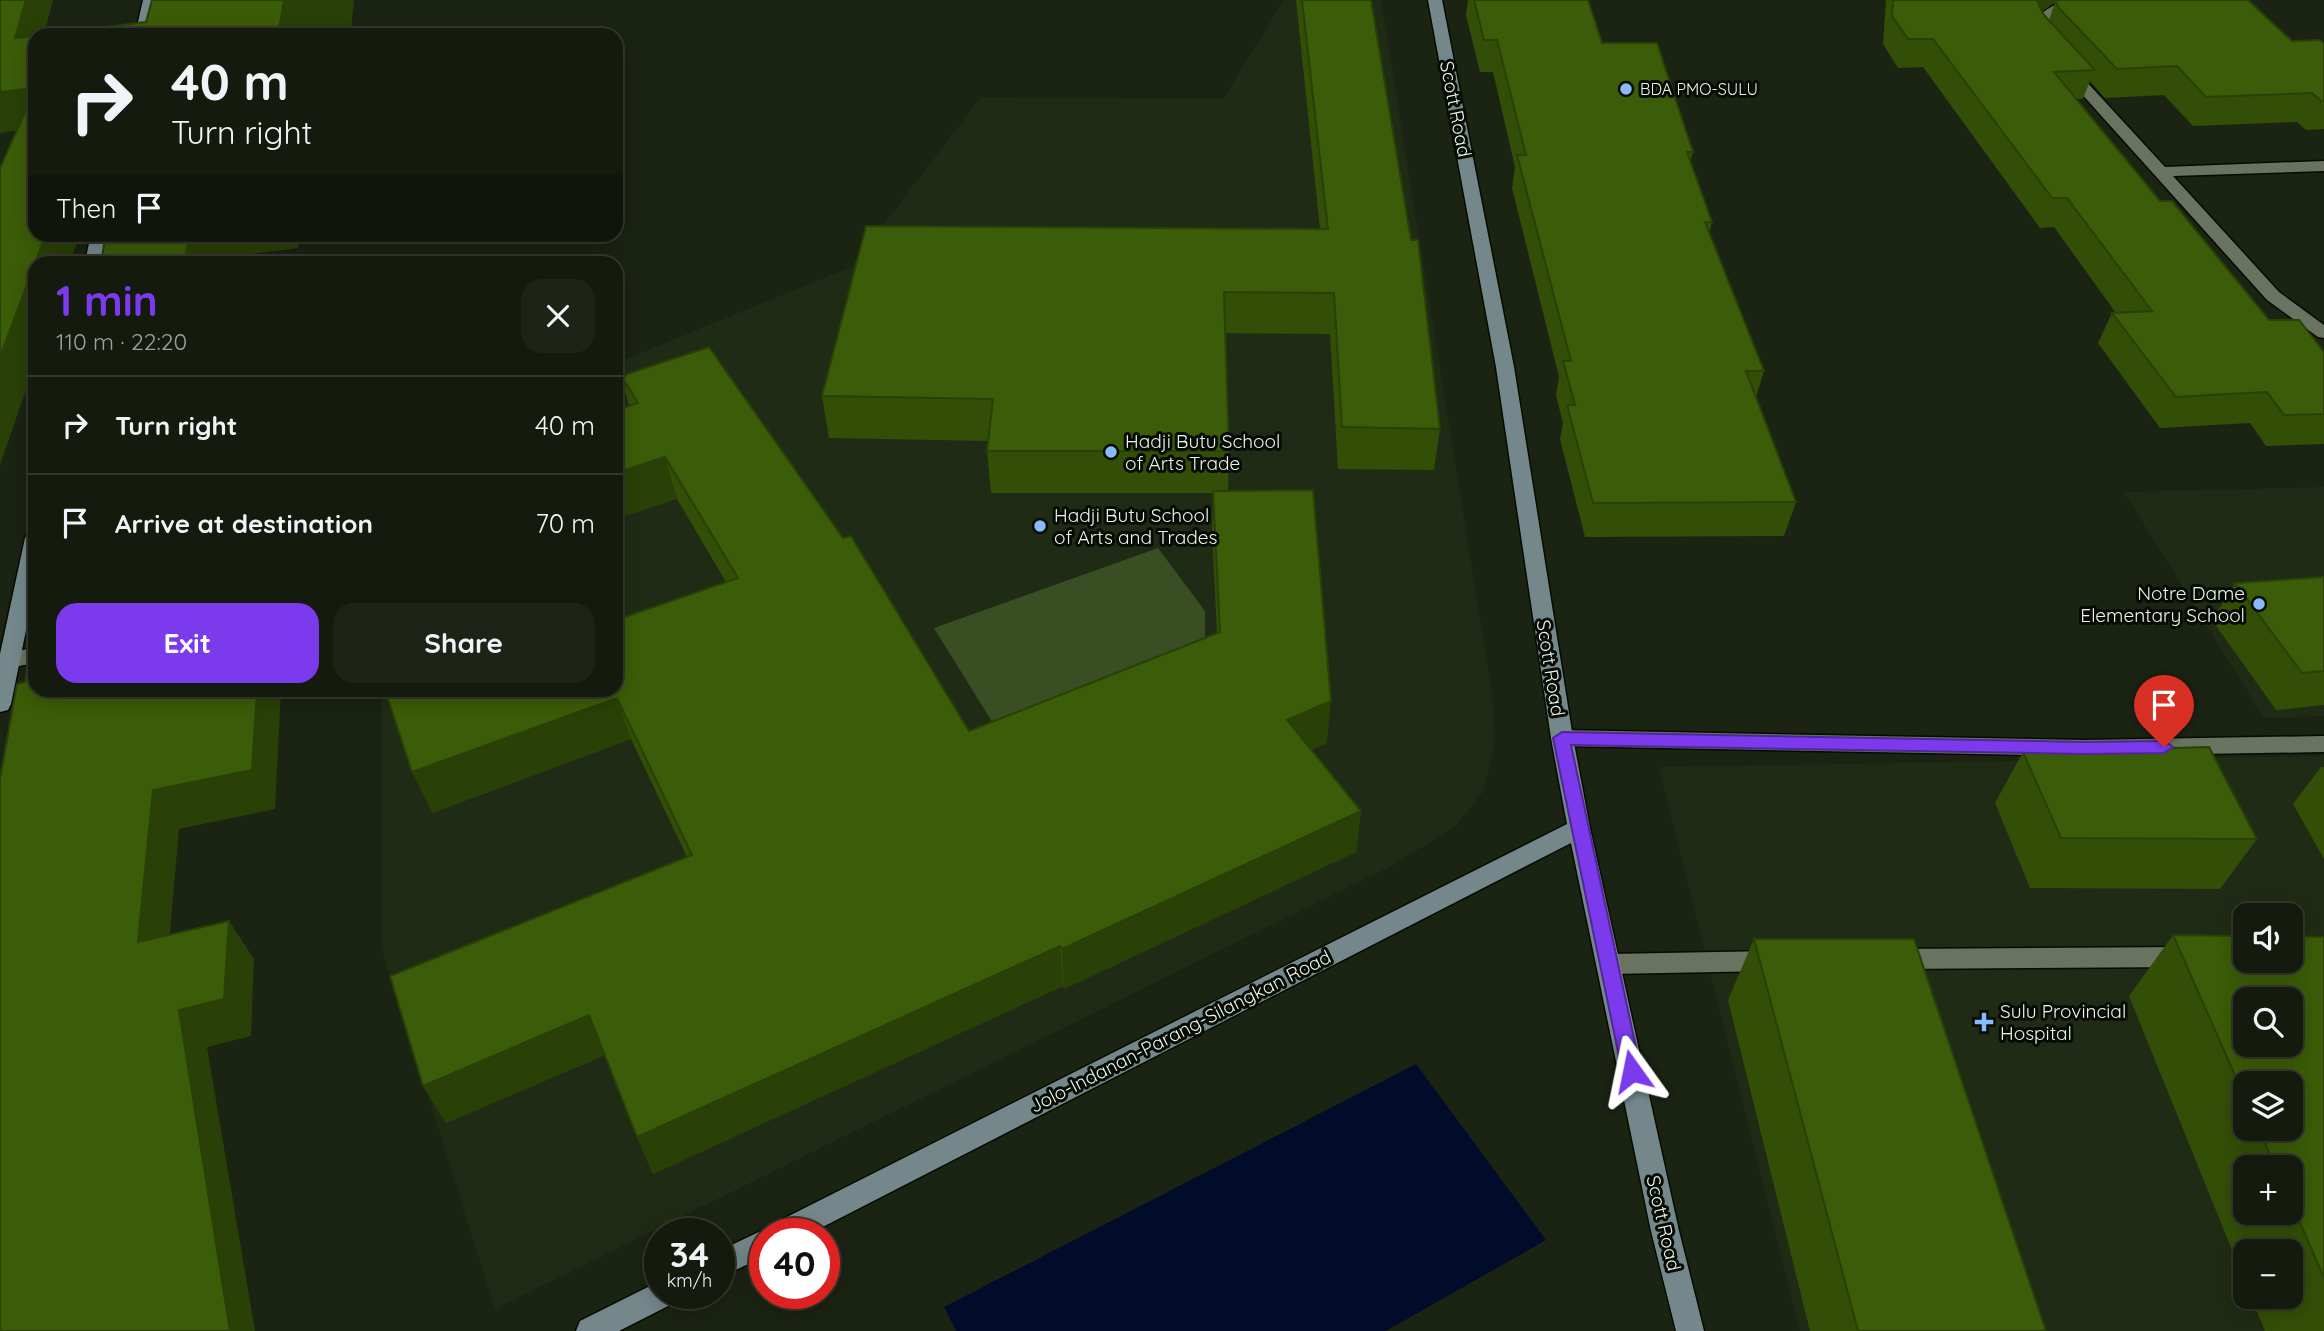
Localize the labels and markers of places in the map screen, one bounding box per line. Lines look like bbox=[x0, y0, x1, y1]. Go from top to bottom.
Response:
place label: BDA PMO-SULU bbox=[1640, 79, 1758, 99]
marker: BDA PMO-SULU bbox=[1618, 81, 1634, 97]
place label: Hadji Butu School of Arts Trade bbox=[1125, 429, 1280, 475]
marker: Hadji Butu School of Arts Trade bbox=[1103, 444, 1119, 460]
place label: Hadji Butu School of Arts and Trades bbox=[1054, 503, 1217, 549]
marker: Hadji Butu School of Arts and Trades bbox=[1032, 518, 1048, 534]
place label: Notre Dame Elementary School bbox=[2080, 581, 2245, 627]
marker: Notre Dame Elementary School bbox=[2251, 596, 2267, 612]
pin bbox=[2134, 675, 2194, 747]
place label: Sulu Provincial Hospital bbox=[2000, 999, 2126, 1045]
marker: Sulu Provincial Hospital bbox=[1974, 1012, 1994, 1032]

